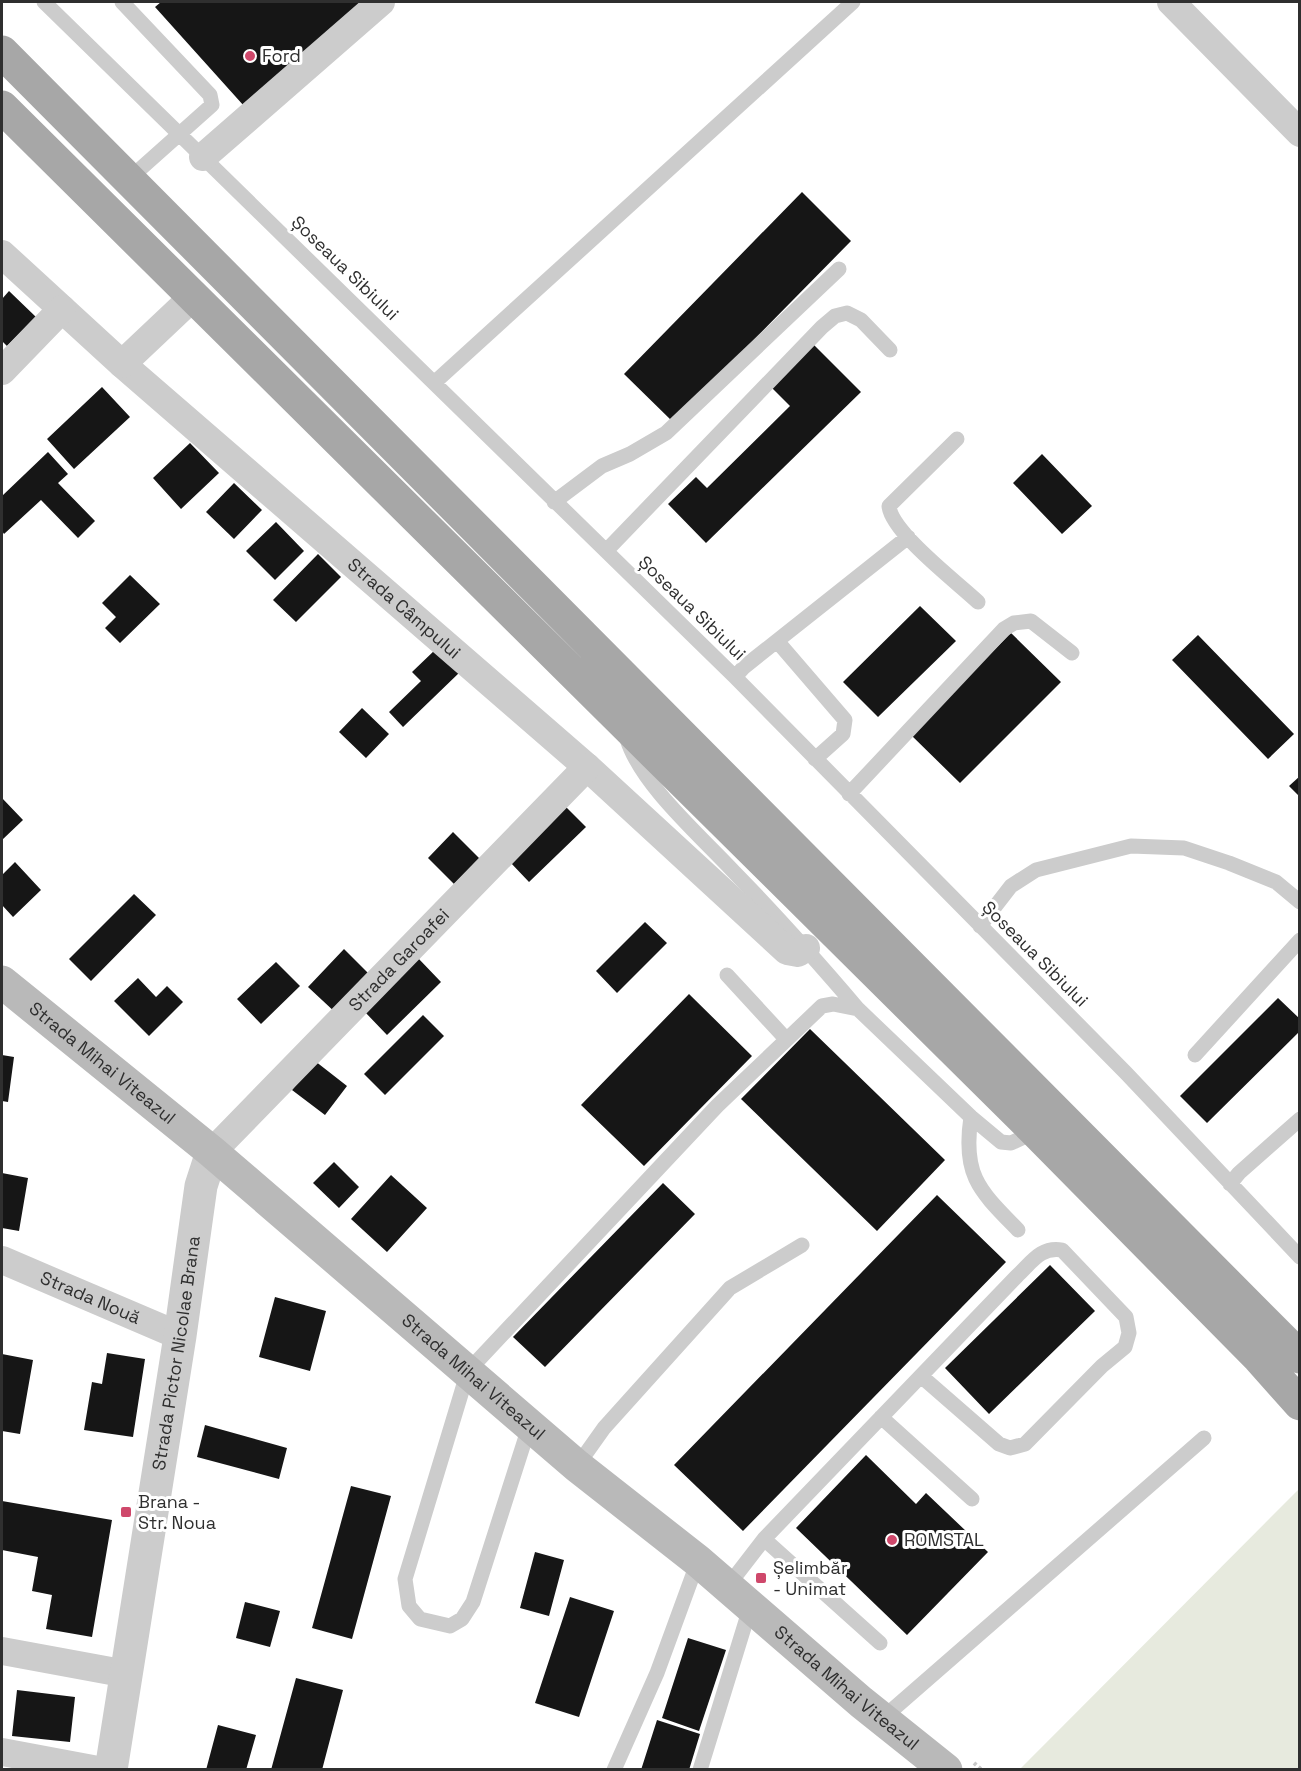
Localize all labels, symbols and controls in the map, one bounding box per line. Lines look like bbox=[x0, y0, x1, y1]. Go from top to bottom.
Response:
place label: Ford bbox=[262, 44, 301, 67]
marker: Ford bbox=[243, 49, 257, 63]
street label: Șoseaua Sibiului bbox=[287, 210, 404, 325]
street label: Șoseaua Sibiului bbox=[634, 550, 751, 665]
street label: Strada Câmpului bbox=[343, 553, 466, 663]
street label: Șoseaua Sibiului bbox=[977, 896, 1093, 1012]
street label: Strada Garoafei bbox=[343, 903, 454, 1016]
street label: Strada Mihai Viteazul bbox=[25, 997, 181, 1129]
street label: Strada Pictor Nicolae Brana bbox=[147, 1234, 205, 1472]
street label: Strada Nouă bbox=[37, 1266, 144, 1329]
street label: Strada Mihai Viteazul bbox=[397, 1308, 550, 1445]
place label: Brana - Str. Noua bbox=[138, 1490, 216, 1534]
marker: Brana - Str. Noua bbox=[119, 1505, 133, 1519]
place label: ROMSTAL bbox=[904, 1528, 984, 1551]
marker: ROMSTAL bbox=[885, 1533, 899, 1547]
place label: Șelimbăr - Unimat bbox=[773, 1556, 848, 1600]
marker: Șelimbăr - Unimat bbox=[754, 1571, 768, 1585]
street label: Strada Mihai Viteazul bbox=[770, 1620, 924, 1755]

